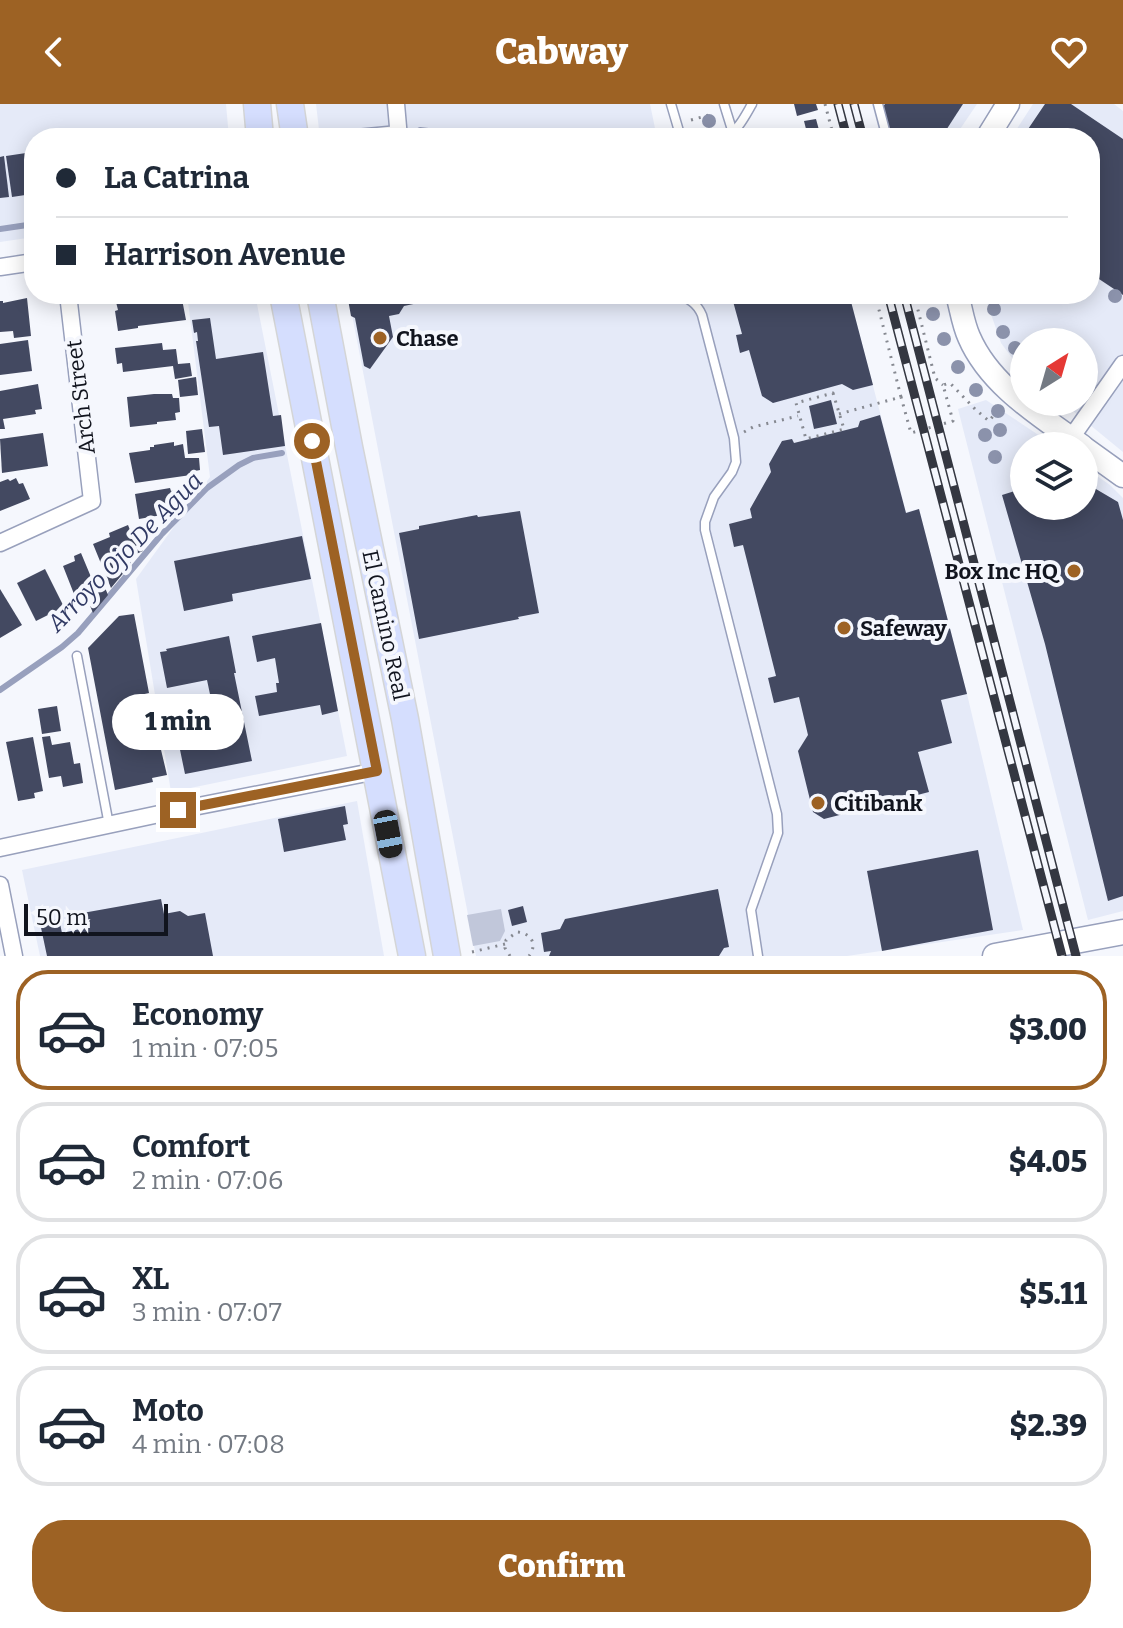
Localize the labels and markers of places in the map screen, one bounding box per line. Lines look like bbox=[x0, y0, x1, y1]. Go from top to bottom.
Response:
place label: Chase bbox=[396, 325, 459, 352]
marker: Chase bbox=[371, 329, 389, 347]
place label: Box Inc HQ bbox=[944, 558, 1061, 585]
marker: Box Inc HQ bbox=[1065, 562, 1083, 580]
place label: Safeway bbox=[860, 615, 948, 642]
marker: Safeway bbox=[835, 619, 853, 637]
place label: Citibank bbox=[834, 790, 923, 817]
marker: Citibank bbox=[809, 794, 827, 812]

